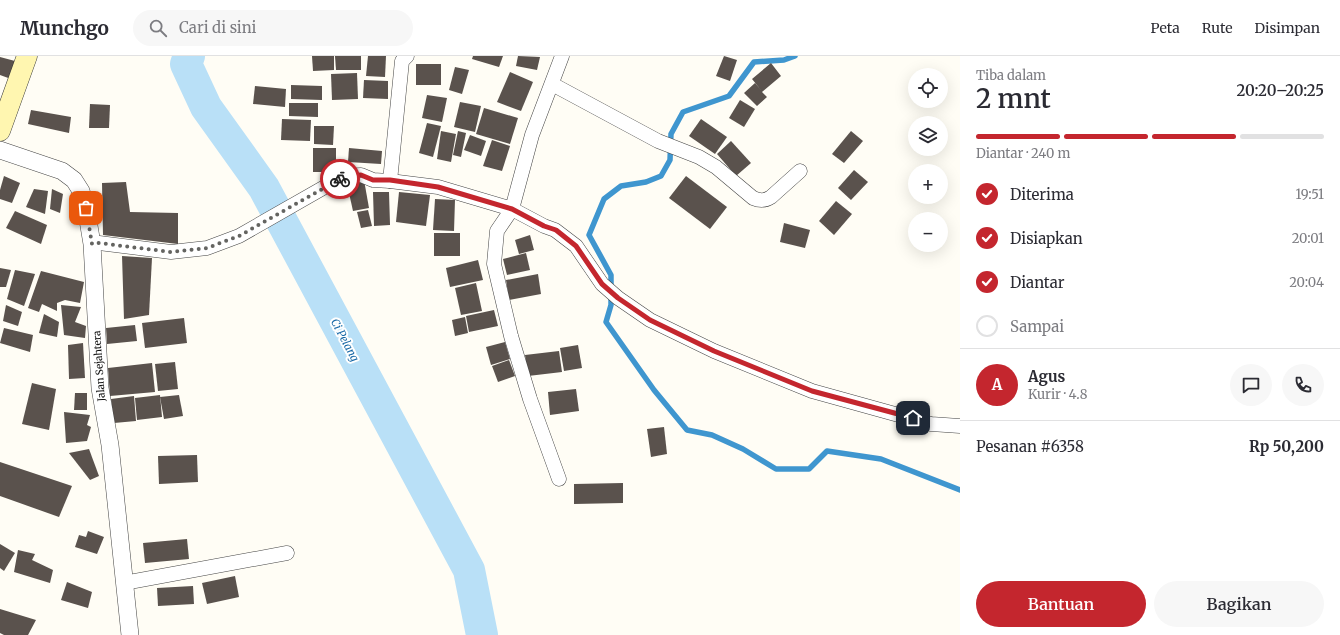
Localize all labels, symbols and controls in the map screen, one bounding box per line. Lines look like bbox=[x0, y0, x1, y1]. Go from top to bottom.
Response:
search box bbox=[133, 10, 413, 46]
text: Munchgo bbox=[20, 16, 109, 40]
icon: search bbox=[147, 17, 169, 39]
text: Cari di sini bbox=[179, 18, 256, 37]
text: Peta bbox=[1151, 19, 1180, 37]
text: Rute bbox=[1202, 19, 1233, 37]
text: Disimpan bbox=[1255, 19, 1320, 37]
text: Tiba dalam bbox=[976, 67, 1046, 84]
map controls bbox=[908, 68, 948, 252]
button: locate bbox=[908, 68, 948, 108]
text: 20:20–20:25 bbox=[1236, 81, 1324, 100]
text: 2 mnt bbox=[976, 82, 1051, 115]
button: layers bbox=[908, 116, 948, 156]
text: Diantar · 240 m bbox=[976, 145, 1071, 162]
courier bbox=[320, 159, 360, 199]
button: + bbox=[908, 164, 948, 204]
icon: bike bbox=[329, 168, 351, 190]
icon: check bbox=[976, 183, 998, 205]
text: Diterima bbox=[1010, 185, 1074, 204]
text: 19:51 bbox=[1295, 186, 1324, 203]
pin bbox=[69, 191, 103, 225]
icon: bag bbox=[75, 197, 97, 219]
button: − bbox=[908, 212, 948, 252]
icon: check bbox=[976, 227, 998, 249]
text: Disiapkan bbox=[1010, 229, 1083, 248]
text: 20:01 bbox=[1292, 230, 1324, 247]
icon: check bbox=[976, 271, 998, 293]
text: Diantar bbox=[1010, 273, 1065, 292]
text: 20:04 bbox=[1289, 274, 1324, 291]
water label: Ci Pelang bbox=[328, 316, 362, 364]
text: Sampai bbox=[1010, 317, 1064, 336]
street label: Jalan Sejahtera bbox=[90, 329, 108, 403]
button: chat bbox=[1230, 364, 1272, 406]
button: phone bbox=[1282, 364, 1324, 406]
text: Agus bbox=[1028, 367, 1065, 386]
text: A bbox=[992, 375, 1002, 394]
text: Kurir · 4.8 bbox=[1028, 386, 1087, 403]
pin bbox=[896, 401, 930, 435]
icon: home bbox=[902, 407, 924, 429]
text: Pesanan #6358 bbox=[976, 437, 1084, 456]
text: Rp 50,200 bbox=[1249, 437, 1324, 456]
button: Bantuan bbox=[976, 581, 1146, 627]
button: Bagikan bbox=[1154, 581, 1324, 627]

